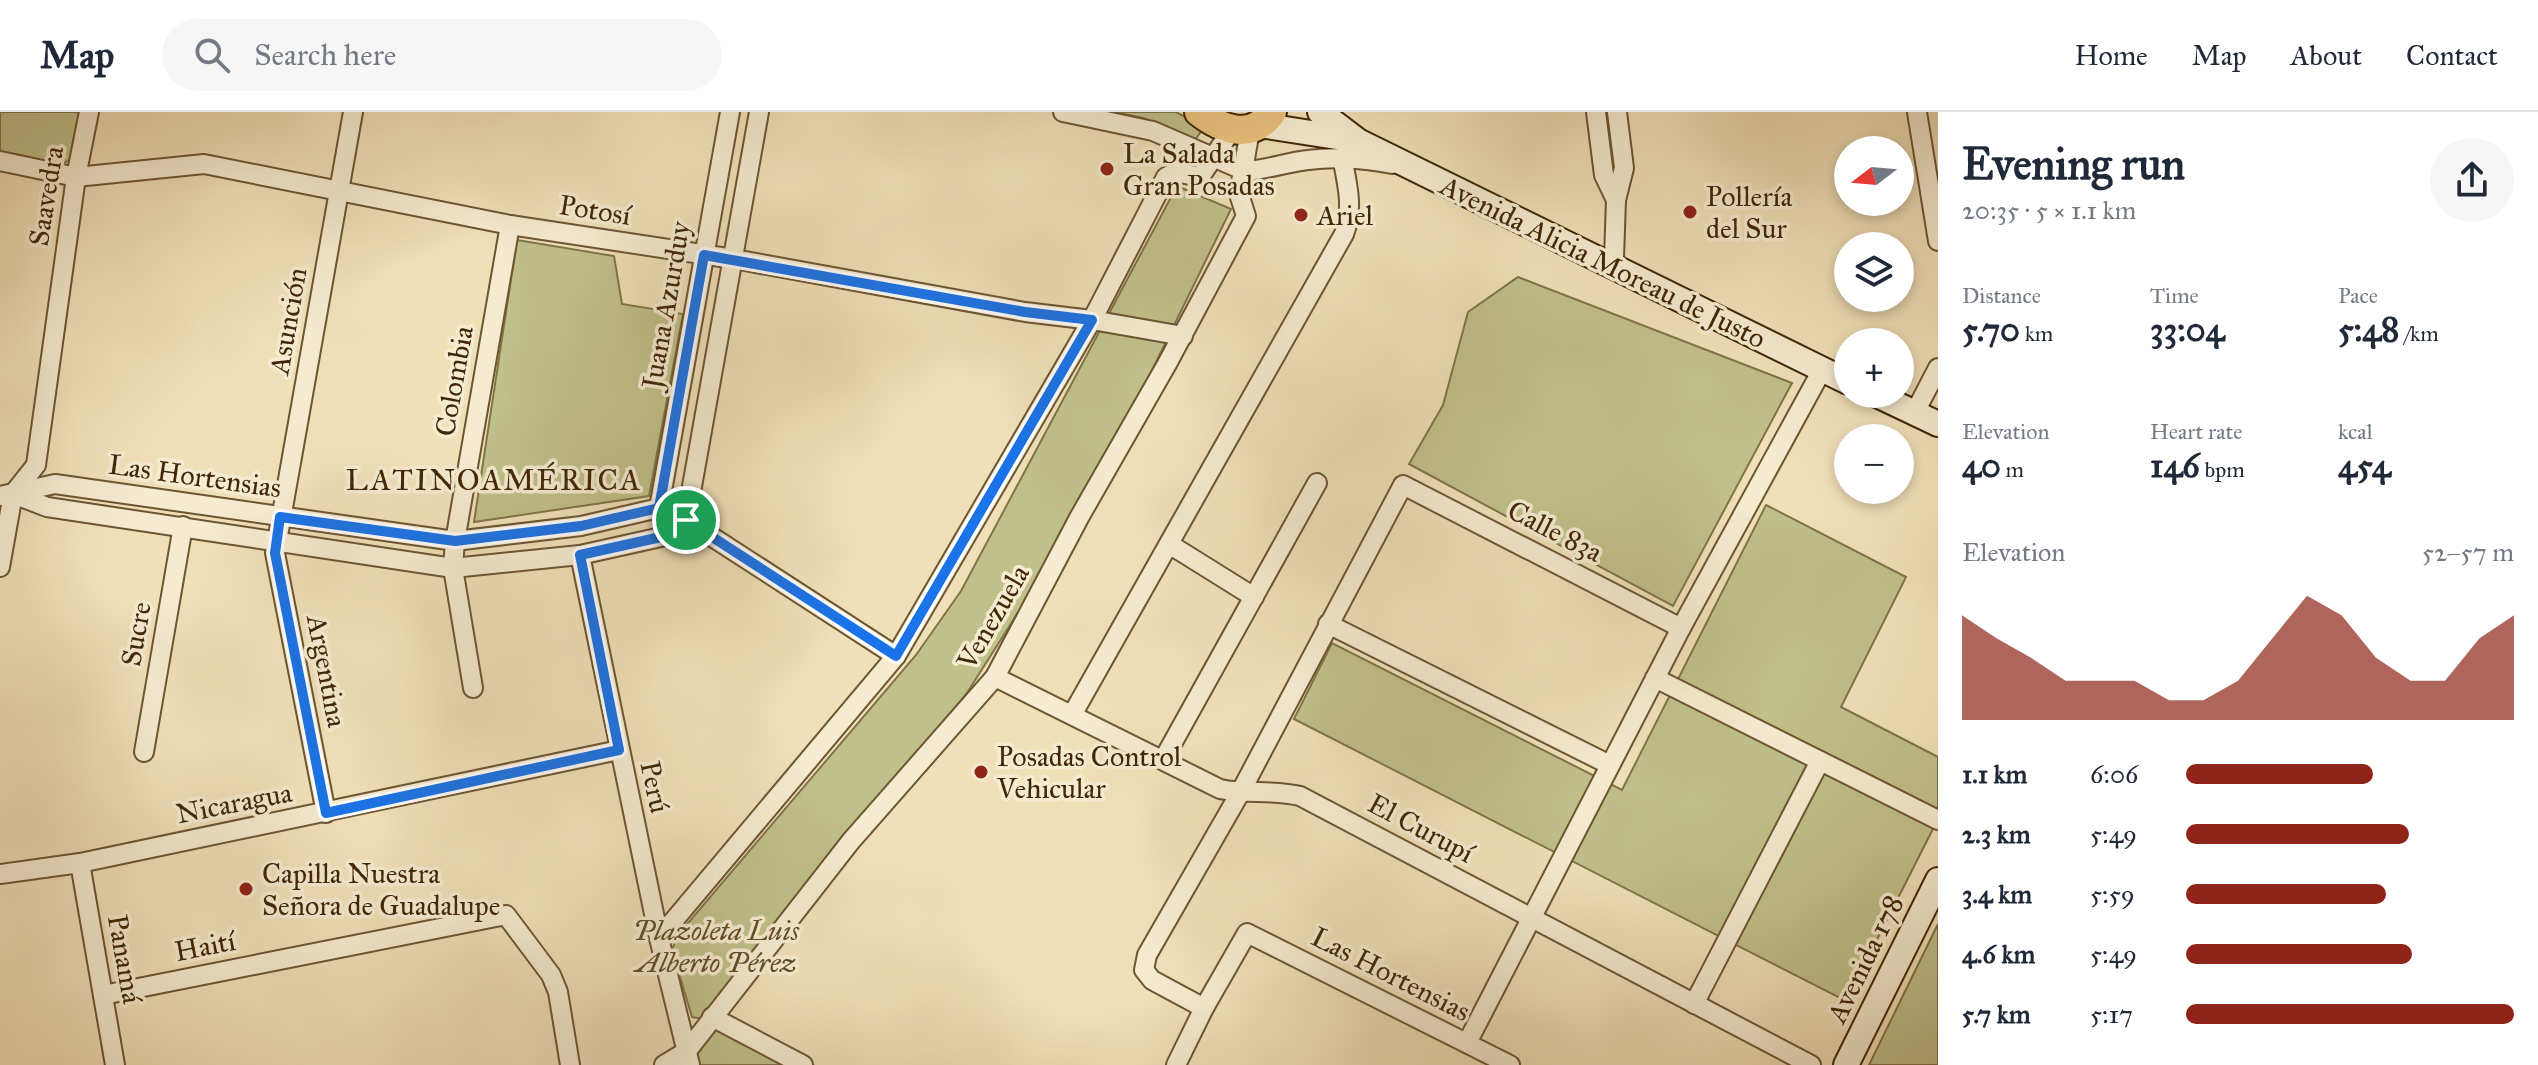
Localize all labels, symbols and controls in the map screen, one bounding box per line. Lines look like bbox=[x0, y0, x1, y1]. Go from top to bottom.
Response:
search box bbox=[162, 19, 722, 91]
text: Map bbox=[40, 32, 114, 78]
icon: search bbox=[190, 33, 234, 77]
text: Search here bbox=[254, 37, 396, 73]
text: Home bbox=[2075, 38, 2148, 73]
text: Map bbox=[2192, 38, 2246, 73]
text: About bbox=[2290, 38, 2362, 73]
text: Contact bbox=[2406, 38, 2498, 73]
place label: La Salada Gran Posadas bbox=[1123, 136, 1275, 203]
north arrow bbox=[1834, 136, 1914, 216]
map controls bbox=[1834, 136, 1914, 504]
text: Evening run bbox=[1962, 137, 2185, 191]
button: share bbox=[2430, 138, 2514, 222]
street label: Saavedra bbox=[21, 143, 71, 248]
marker: La Salada Gran Posadas bbox=[1098, 160, 1116, 178]
street label: Avenida Alicia Moreau de Justo bbox=[1434, 167, 1771, 356]
place label: Pollería del Sur bbox=[1706, 179, 1792, 246]
street label: Potosí bbox=[557, 187, 634, 233]
text: 20:35 · 5 × 1.1 km bbox=[1962, 194, 2136, 226]
place label: Ariel bbox=[1316, 198, 1374, 233]
marker: Pollería del Sur bbox=[1681, 203, 1699, 221]
marker: Ariel bbox=[1292, 206, 1310, 224]
street label: Juana Azurduy bbox=[634, 218, 698, 394]
button: layers bbox=[1834, 232, 1914, 312]
street label: Asunción bbox=[261, 265, 315, 378]
text: Distance bbox=[1962, 282, 2041, 309]
text: Time bbox=[2150, 282, 2199, 309]
text: Pace bbox=[2338, 282, 2378, 309]
text: 5.70 bbox=[1962, 309, 2020, 350]
text: 33:04 bbox=[2150, 309, 2225, 350]
text: 5:48 bbox=[2338, 309, 2399, 350]
text: km bbox=[2020, 320, 2053, 347]
text: /km bbox=[2399, 320, 2439, 347]
street label: Colombia bbox=[427, 323, 481, 439]
button: + bbox=[1834, 328, 1914, 408]
text: Elevation bbox=[1962, 418, 2049, 445]
text: Heart rate bbox=[2150, 418, 2243, 445]
text: kcal bbox=[2338, 418, 2373, 445]
button: − bbox=[1834, 424, 1914, 504]
text: 40 bbox=[1962, 445, 2001, 486]
text: 146 bbox=[2150, 445, 2200, 486]
text: 454 bbox=[2338, 445, 2391, 486]
street label: Las Hortensias bbox=[106, 447, 284, 505]
text: m bbox=[2001, 456, 2024, 483]
text: bpm bbox=[2200, 456, 2245, 483]
district label: LATINOAMÉRICA bbox=[346, 461, 642, 498]
pin bbox=[652, 486, 720, 554]
street label: Calle 83a bbox=[1502, 492, 1608, 570]
icon: arrive bbox=[664, 498, 708, 542]
text: Elevation bbox=[1962, 536, 2065, 568]
text: 52–57 m bbox=[2422, 536, 2514, 568]
street label: Venezuela bbox=[949, 558, 1037, 676]
street label: Sucre bbox=[113, 599, 159, 669]
street label: Argentina bbox=[299, 611, 355, 730]
place label: Posadas Control Vehicular bbox=[996, 739, 1182, 806]
street label: Perú bbox=[632, 758, 678, 816]
text: 1.1 km bbox=[1962, 758, 2027, 790]
text: 6:06 bbox=[2090, 758, 2138, 790]
marker: Posadas Control Vehicular bbox=[972, 763, 990, 781]
street label: Nicaragua bbox=[173, 775, 295, 831]
street label: El Curupí bbox=[1362, 786, 1481, 871]
text: 2.3 km bbox=[1962, 818, 2031, 850]
text: 5:49 bbox=[2090, 818, 2137, 850]
place label: Capilla Nuestra Señora de Guadalupe bbox=[262, 856, 500, 923]
text: 3.4 km bbox=[1962, 878, 2032, 910]
text: 5:59 bbox=[2090, 878, 2135, 910]
marker: Capilla Nuestra Señora de Guadalupe bbox=[237, 880, 255, 898]
street label: Avenida 178 bbox=[1819, 889, 1911, 1030]
street label: Panamá bbox=[100, 912, 150, 1006]
park label: Plazoleta Luis Alberto Pérez bbox=[633, 913, 800, 980]
street label: Las Hortensias bbox=[1306, 919, 1476, 1029]
street label: Haití bbox=[172, 923, 240, 969]
text: 4.6 km bbox=[1962, 938, 2035, 970]
text: 5:49 bbox=[2090, 938, 2137, 970]
text: 5.7 km bbox=[1962, 998, 2031, 1030]
text: 5:17 bbox=[2090, 998, 2133, 1030]

